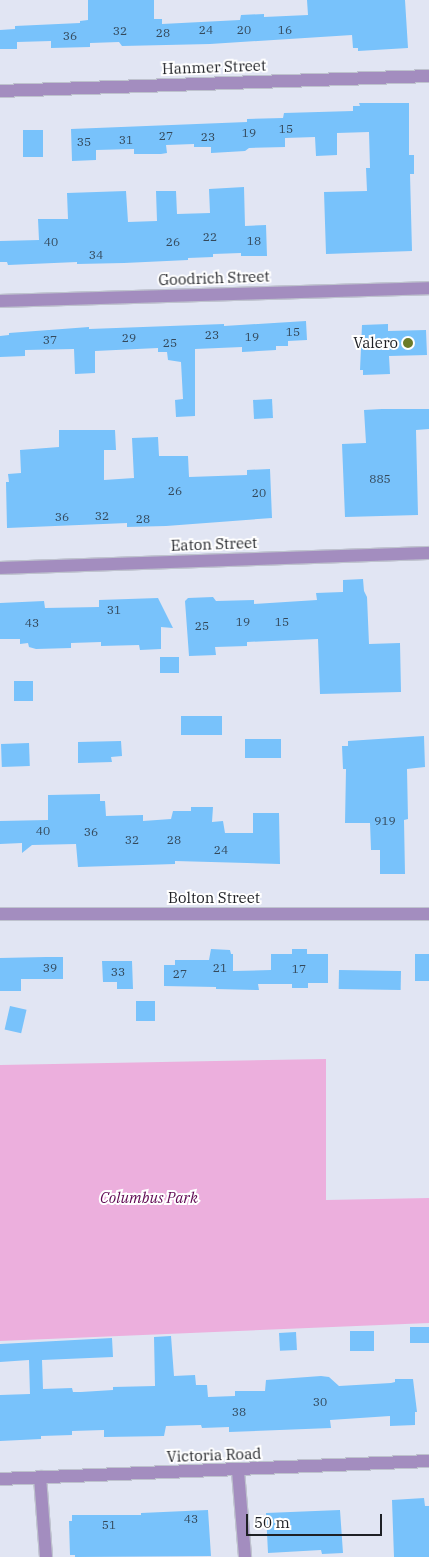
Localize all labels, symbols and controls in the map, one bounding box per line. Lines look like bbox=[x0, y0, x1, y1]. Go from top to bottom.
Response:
house number: 24 bbox=[199, 23, 213, 37]
house number: 20 bbox=[237, 23, 251, 37]
house number: 16 bbox=[278, 23, 292, 37]
house number: 32 bbox=[113, 24, 127, 38]
house number: 28 bbox=[156, 26, 170, 40]
house number: 36 bbox=[63, 29, 77, 43]
street label: Hanmer Street bbox=[162, 56, 266, 78]
house number: 15 bbox=[279, 122, 293, 136]
house number: 19 bbox=[242, 126, 256, 140]
house number: 27 bbox=[159, 129, 173, 143]
house number: 23 bbox=[201, 130, 215, 144]
house number: 31 bbox=[119, 133, 133, 147]
house number: 35 bbox=[77, 135, 91, 149]
house number: 22 bbox=[203, 230, 217, 244]
house number: 18 bbox=[247, 234, 261, 248]
house number: 40 bbox=[44, 235, 58, 249]
house number: 26 bbox=[166, 235, 180, 249]
house number: 34 bbox=[89, 248, 103, 262]
street label: Goodrich Street bbox=[158, 267, 270, 289]
house number: 15 bbox=[286, 325, 300, 339]
house number: 23 bbox=[205, 328, 219, 342]
house number: 19 bbox=[245, 330, 259, 344]
house number: 29 bbox=[122, 331, 136, 345]
house number: 37 bbox=[43, 333, 57, 347]
place label: Valero bbox=[353, 334, 398, 352]
house number: 25 bbox=[163, 336, 177, 350]
marker: Valero bbox=[402, 337, 414, 349]
house number: 885 bbox=[369, 472, 391, 486]
house number: 26 bbox=[168, 484, 182, 498]
house number: 20 bbox=[252, 486, 266, 500]
house number: 32 bbox=[95, 509, 109, 523]
house number: 36 bbox=[55, 510, 69, 524]
house number: 28 bbox=[136, 512, 150, 526]
street label: Eaton Street bbox=[170, 533, 258, 555]
house number: 31 bbox=[107, 603, 121, 617]
house number: 19 bbox=[236, 615, 250, 629]
house number: 15 bbox=[275, 615, 289, 629]
house number: 43 bbox=[25, 616, 39, 630]
house number: 25 bbox=[195, 619, 209, 633]
house number: 919 bbox=[374, 814, 396, 828]
house number: 40 bbox=[36, 824, 50, 838]
house number: 36 bbox=[84, 825, 98, 839]
house number: 32 bbox=[125, 833, 139, 847]
house number: 28 bbox=[167, 833, 181, 847]
house number: 24 bbox=[214, 843, 228, 857]
street label: Bolton Street bbox=[168, 889, 260, 907]
house number: 39 bbox=[43, 961, 57, 975]
house number: 21 bbox=[213, 961, 227, 975]
house number: 17 bbox=[292, 962, 306, 976]
house number: 33 bbox=[111, 965, 125, 979]
house number: 27 bbox=[173, 967, 187, 981]
park label: Columbus Park bbox=[100, 1189, 198, 1207]
house number: 30 bbox=[313, 1395, 327, 1409]
house number: 38 bbox=[232, 1405, 246, 1419]
street label: Victoria Road bbox=[166, 1444, 262, 1466]
scale bar bbox=[249, 1504, 385, 1536]
house number: 43 bbox=[184, 1512, 198, 1526]
text: 50 m bbox=[254, 1513, 290, 1532]
house number: 51 bbox=[102, 1518, 116, 1532]

